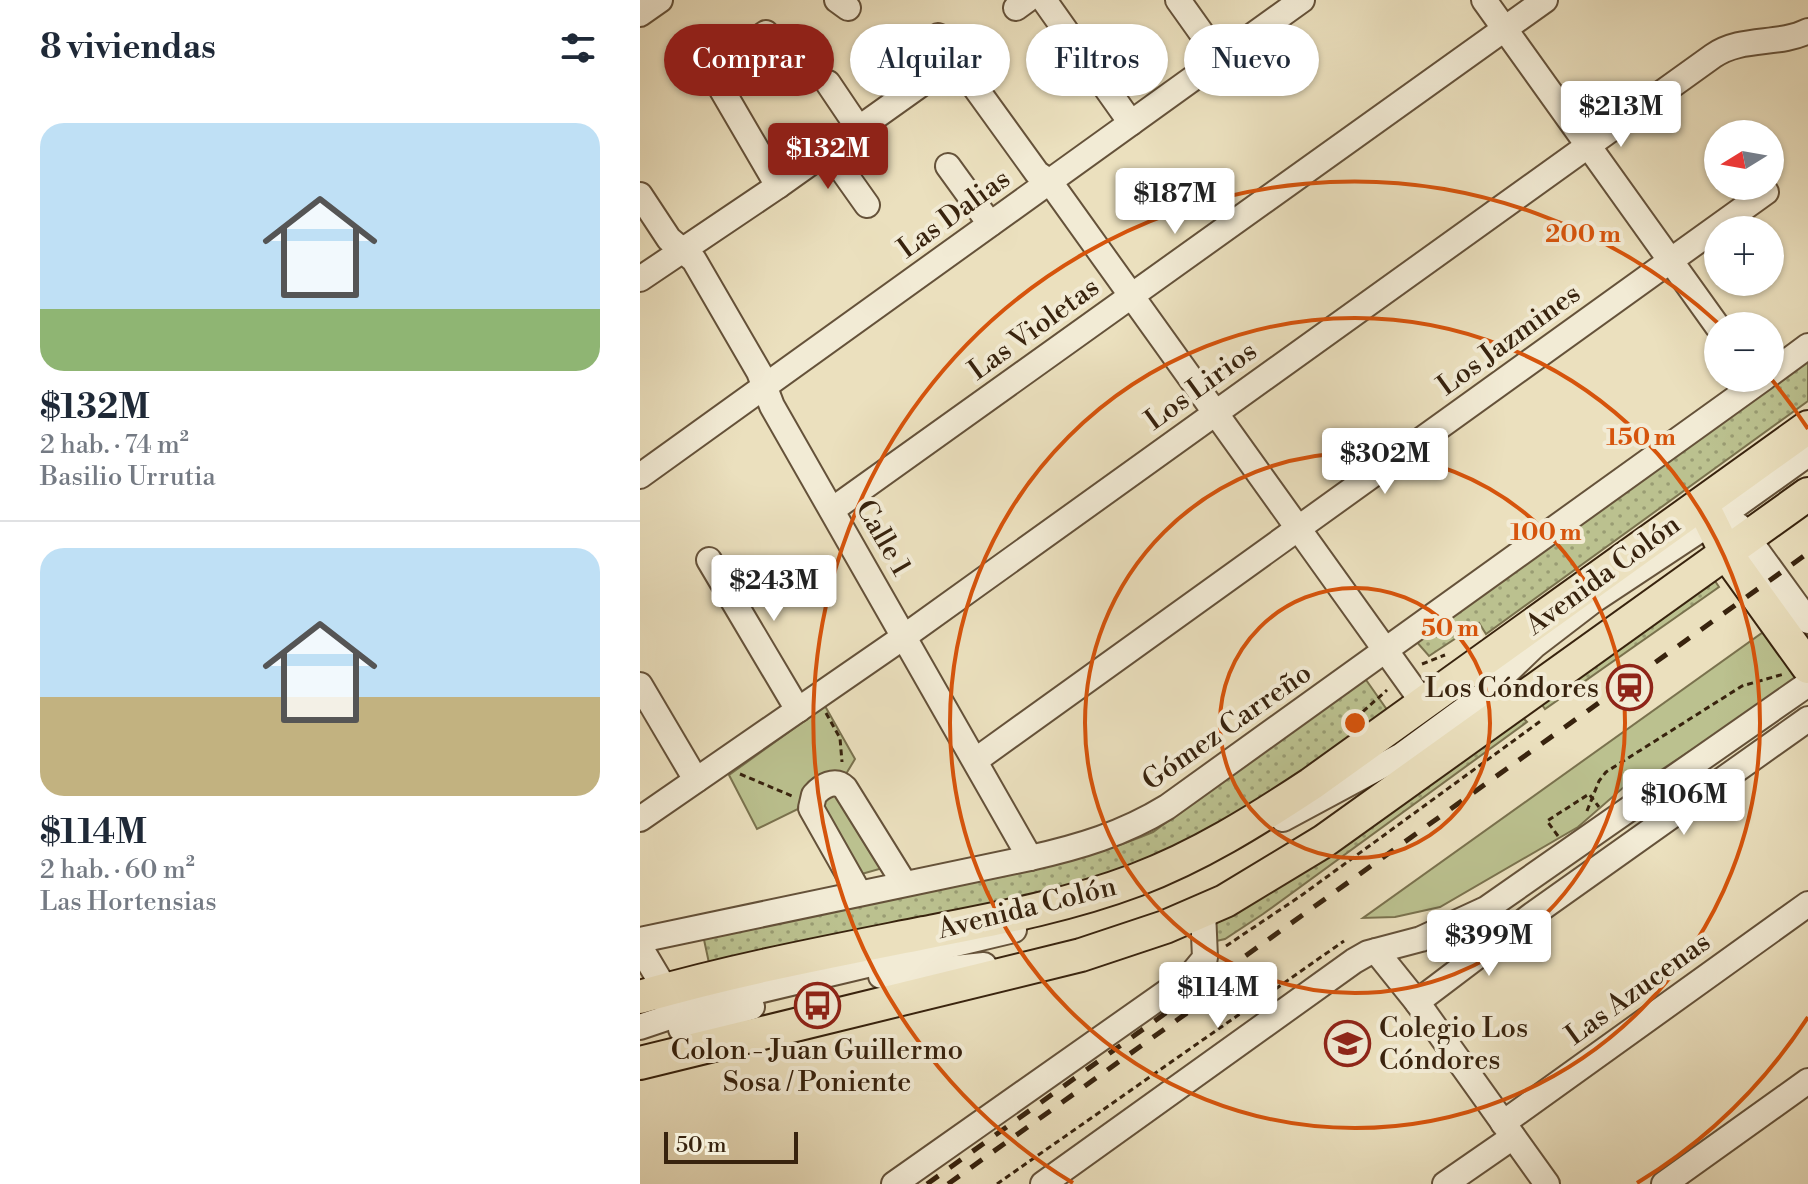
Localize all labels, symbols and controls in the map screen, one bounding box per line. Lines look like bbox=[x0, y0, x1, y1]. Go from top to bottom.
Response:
chip: Comprar bbox=[664, 24, 834, 96]
chip: Alquilar bbox=[850, 24, 1010, 96]
chip: Filtros bbox=[1026, 24, 1168, 96]
chip: Nuevo bbox=[1184, 24, 1319, 96]
icon: filters bbox=[556, 26, 600, 70]
text: 8 viviendas bbox=[40, 27, 216, 69]
pin: $213M bbox=[1565, 81, 1677, 149]
text: $213M bbox=[1579, 91, 1663, 123]
north arrow bbox=[1704, 120, 1784, 200]
map controls bbox=[1704, 120, 1784, 392]
pin: $132M bbox=[772, 123, 884, 191]
text: $132M bbox=[786, 133, 870, 165]
street label: Las Dalias bbox=[891, 161, 1017, 267]
pin: $187M bbox=[1119, 168, 1231, 236]
icon: home bbox=[248, 175, 392, 319]
text: $187M bbox=[1134, 178, 1217, 210]
button: + bbox=[1704, 216, 1784, 296]
text: 200 m bbox=[1545, 220, 1621, 250]
street label: Las Violetas bbox=[962, 270, 1106, 388]
street label: Los Jazmines bbox=[1430, 276, 1588, 404]
button: − bbox=[1704, 312, 1784, 392]
street label: Los Lirios bbox=[1138, 334, 1264, 438]
text: $132M bbox=[40, 387, 150, 429]
text: 150 m bbox=[1606, 423, 1676, 453]
pin: $302M bbox=[1329, 428, 1441, 496]
text: 2 hab. · 74 m² bbox=[40, 429, 189, 461]
text: $302M bbox=[1340, 438, 1430, 470]
text: Basilio Urrutia bbox=[40, 461, 216, 493]
street label: Calle 1 bbox=[847, 494, 919, 582]
street label: Avenida Colón bbox=[1518, 507, 1688, 644]
text: 100 m bbox=[1510, 518, 1582, 548]
pin: $243M bbox=[718, 555, 830, 623]
text: $243M bbox=[729, 565, 819, 597]
icon: home bbox=[248, 600, 392, 744]
text: 50 m bbox=[1421, 614, 1479, 644]
street label: Gómez Carreño bbox=[1136, 656, 1318, 798]
station icon: Los Cóndores bbox=[1606, 664, 1654, 712]
place label: Los Cóndores bbox=[1425, 671, 1599, 706]
centre of rings bbox=[1341, 709, 1369, 737]
pin: $106M bbox=[1628, 769, 1740, 837]
text: $106M bbox=[1641, 779, 1727, 811]
text: $114M bbox=[40, 812, 147, 854]
text: 2 hab. · 60 m² bbox=[40, 854, 195, 886]
street label: Avenida Colón bbox=[933, 869, 1120, 947]
text: Las Hortensias bbox=[40, 886, 217, 918]
pin: $399M bbox=[1433, 910, 1545, 978]
text: $399M bbox=[1445, 920, 1533, 952]
street label: Las Azucenas bbox=[1559, 925, 1717, 1053]
pin: $114M bbox=[1162, 962, 1274, 1030]
text: $114M bbox=[1177, 972, 1259, 1004]
bus stop icon: Colon - Juan Guillermo Sosa / Poniente bbox=[793, 982, 841, 1030]
place label: Colegio Los Cóndores bbox=[1379, 1011, 1528, 1078]
school or university icon: Colegio Los Cóndores bbox=[1324, 1020, 1372, 1068]
place label: Colon - Juan Guillermo Sosa / Poniente bbox=[671, 1033, 963, 1100]
scale bar bbox=[664, 1128, 798, 1164]
text: 50 m bbox=[676, 1132, 727, 1159]

